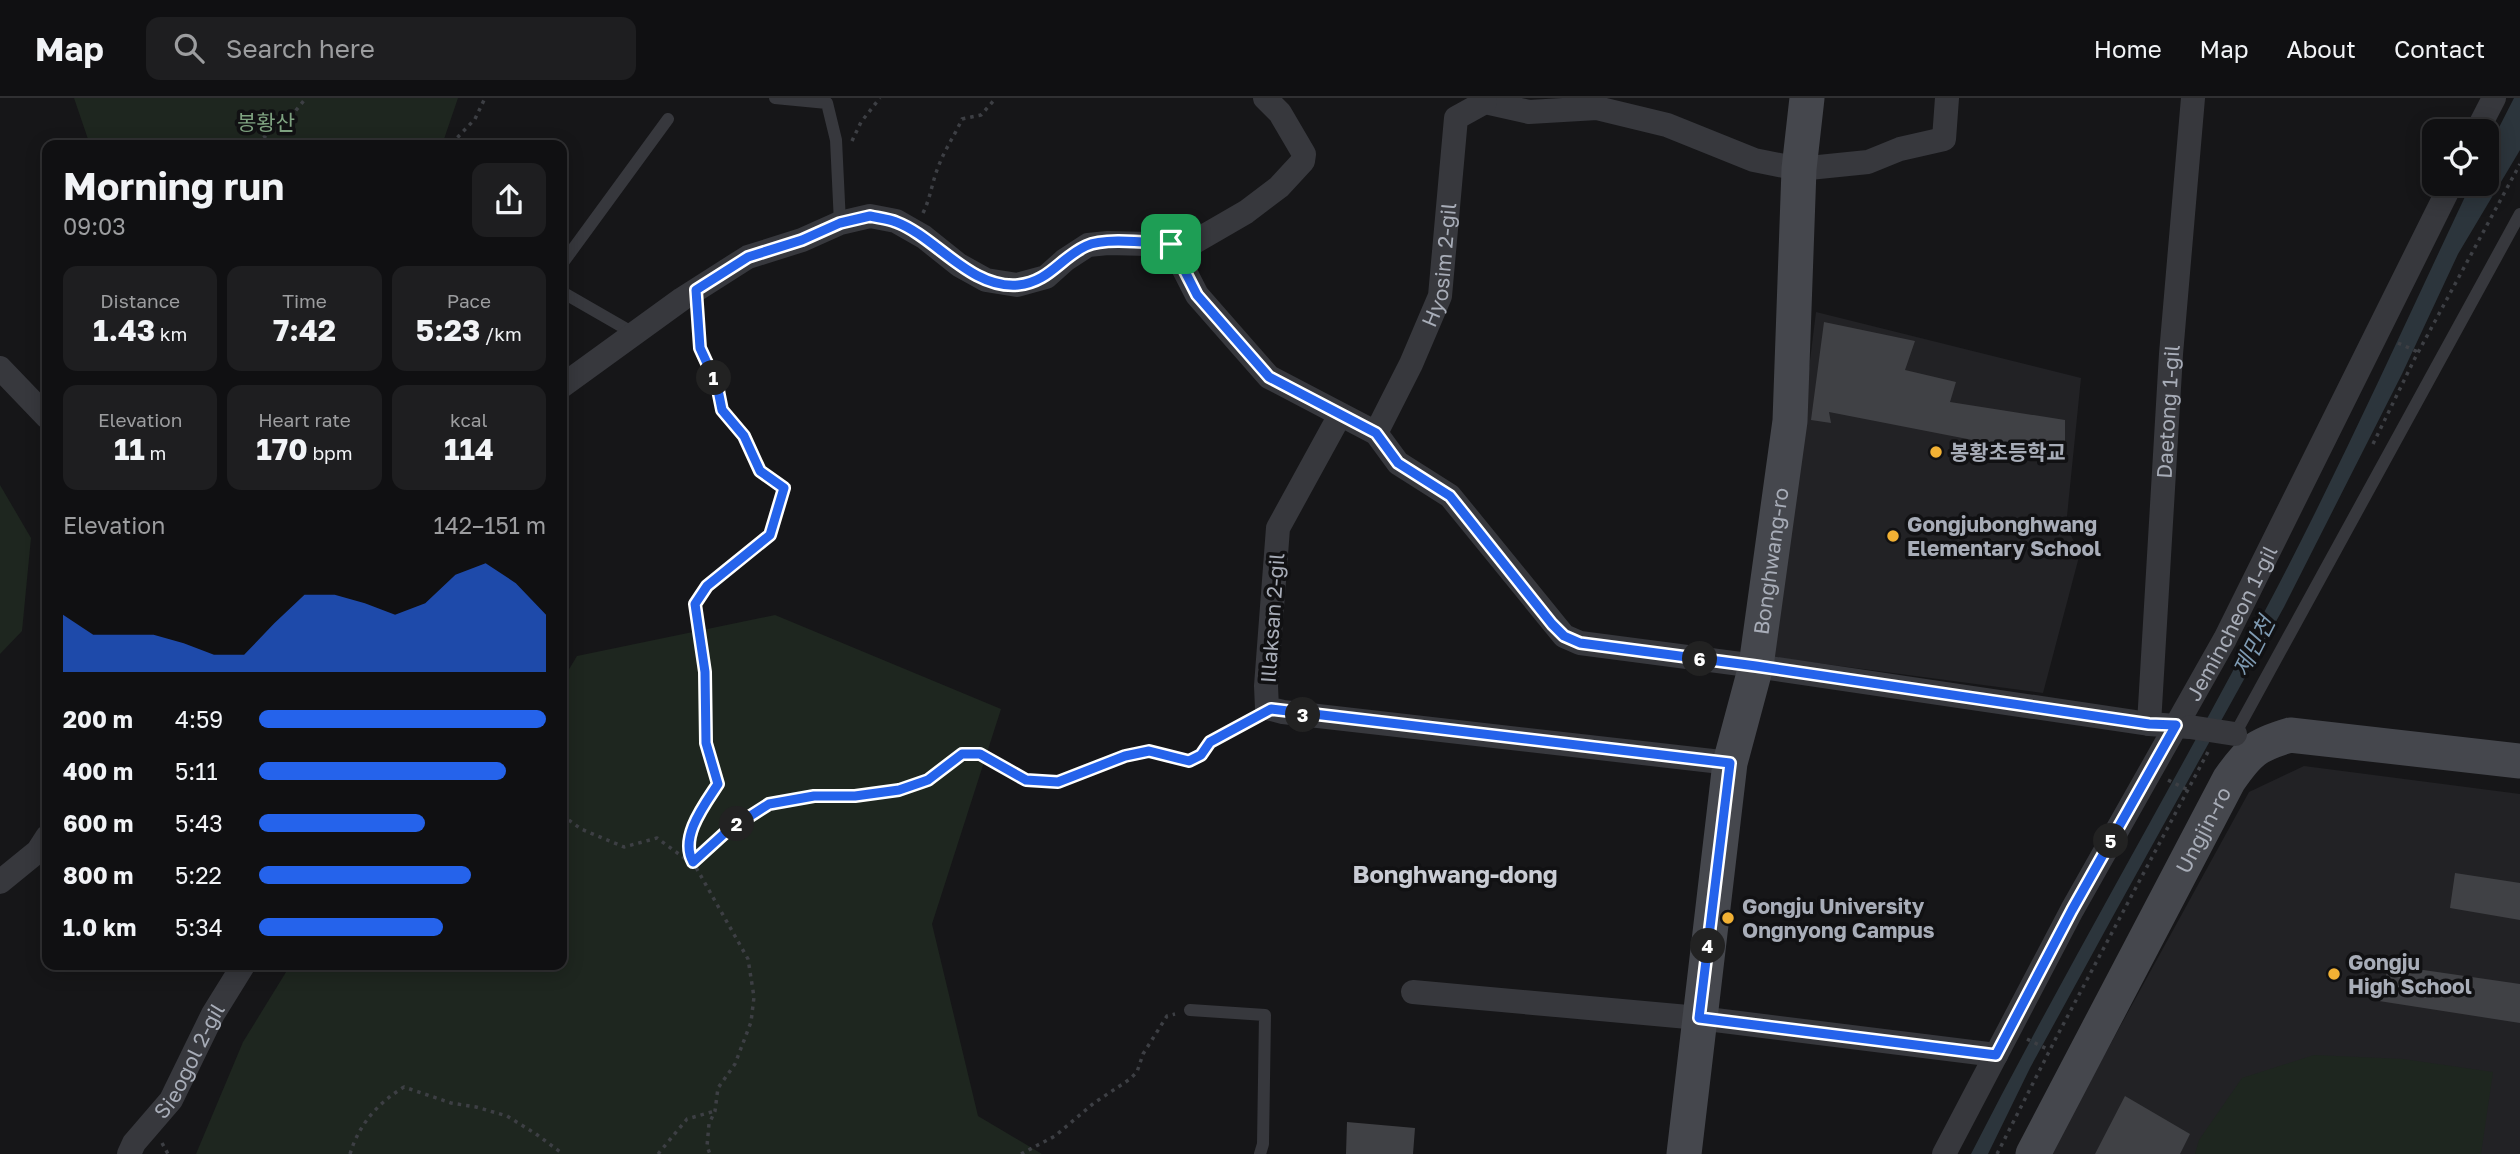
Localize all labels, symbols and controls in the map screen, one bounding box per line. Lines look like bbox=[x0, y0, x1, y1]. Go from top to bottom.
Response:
search box bbox=[146, 17, 636, 80]
text: Map bbox=[35, 29, 104, 68]
icon: search bbox=[170, 29, 208, 67]
text: Search here bbox=[226, 33, 375, 64]
text: Home bbox=[2094, 34, 2162, 63]
text: Map bbox=[2200, 34, 2249, 63]
text: About bbox=[2287, 34, 2356, 63]
text: Contact bbox=[2394, 34, 2485, 63]
park label: 봉황산 bbox=[237, 109, 295, 135]
map controls bbox=[2422, 119, 2499, 196]
button: locate bbox=[2422, 119, 2499, 196]
text: Morning run bbox=[63, 163, 284, 208]
button: share bbox=[472, 163, 546, 237]
street label: Hyosim 2-gil bbox=[1415, 201, 1461, 331]
text: 09:03 bbox=[63, 212, 126, 240]
pin bbox=[1141, 214, 1201, 274]
icon: arrive bbox=[1152, 225, 1190, 263]
text: Distance bbox=[100, 289, 180, 312]
text: Time bbox=[282, 289, 327, 312]
text: Pace bbox=[447, 289, 491, 312]
text: 1.43 bbox=[93, 312, 155, 348]
text: 7:42 bbox=[273, 312, 336, 348]
text: 5:23 bbox=[416, 312, 480, 348]
text: km bbox=[155, 322, 187, 345]
text: /km bbox=[480, 322, 522, 345]
street label: Daetong 1-gil bbox=[2151, 343, 2185, 479]
pin: 1 bbox=[696, 360, 732, 396]
text: 1 bbox=[709, 366, 718, 389]
text: Elevation bbox=[98, 408, 182, 431]
text: Heart rate bbox=[258, 408, 351, 431]
text: kcal bbox=[450, 408, 488, 431]
text: 11 bbox=[114, 431, 145, 467]
text: 170 bbox=[256, 431, 308, 467]
text: 114 bbox=[444, 431, 494, 467]
place label: 봉황초등학교 bbox=[1950, 439, 2066, 465]
text: m bbox=[145, 441, 166, 464]
text: bpm bbox=[308, 441, 353, 464]
marker: 봉황초등학교 bbox=[1928, 444, 1944, 460]
street label: Bonghwang-ro bbox=[1747, 486, 1794, 636]
text: Elevation bbox=[63, 511, 165, 539]
text: 142–151 m bbox=[434, 511, 546, 539]
place label: Gongjubonghwang Elementary School bbox=[1907, 511, 2101, 561]
marker: Gongjubonghwang Elementary School bbox=[1885, 528, 1901, 544]
street label: Jemincheon 1-gil bbox=[2180, 541, 2283, 705]
street label: Illaksan 2-gil bbox=[1254, 552, 1290, 684]
water label: 제민천 bbox=[2226, 609, 2281, 681]
pin: 6 bbox=[1682, 642, 1718, 676]
text: 6 bbox=[1693, 647, 1706, 670]
pin: 3 bbox=[1286, 698, 1320, 732]
text: 3 bbox=[1297, 703, 1308, 726]
text: 200 m bbox=[63, 705, 133, 733]
text: 4:59 bbox=[175, 705, 223, 733]
text: 400 m bbox=[63, 757, 133, 785]
text: 5:11 bbox=[175, 757, 218, 785]
street label: Ungjin-ro bbox=[2170, 782, 2236, 877]
pin: 2 bbox=[720, 806, 754, 842]
text: 600 m bbox=[63, 809, 133, 837]
text: 5:43 bbox=[175, 809, 223, 837]
text: 2 bbox=[731, 812, 742, 835]
pin: 5 bbox=[2094, 824, 2128, 858]
text: 5 bbox=[2105, 829, 2116, 852]
district label: Bonghwang-dong bbox=[1353, 859, 1557, 888]
text: 800 m bbox=[63, 861, 134, 889]
text: 5:22 bbox=[175, 861, 222, 889]
place label: Gongju University Ongnyong Campus bbox=[1742, 893, 1935, 943]
marker: Gongju University Ongnyong Campus bbox=[1720, 910, 1736, 926]
text: 1.0 km bbox=[63, 913, 136, 941]
text: 5:34 bbox=[175, 913, 223, 941]
pin: 4 bbox=[1690, 928, 1726, 964]
text: 4 bbox=[1702, 934, 1713, 957]
place label: Gongju High School bbox=[2348, 949, 2472, 999]
marker: Gongju High School bbox=[2326, 966, 2342, 982]
street label: Sieogol 2-gil bbox=[148, 998, 230, 1124]

